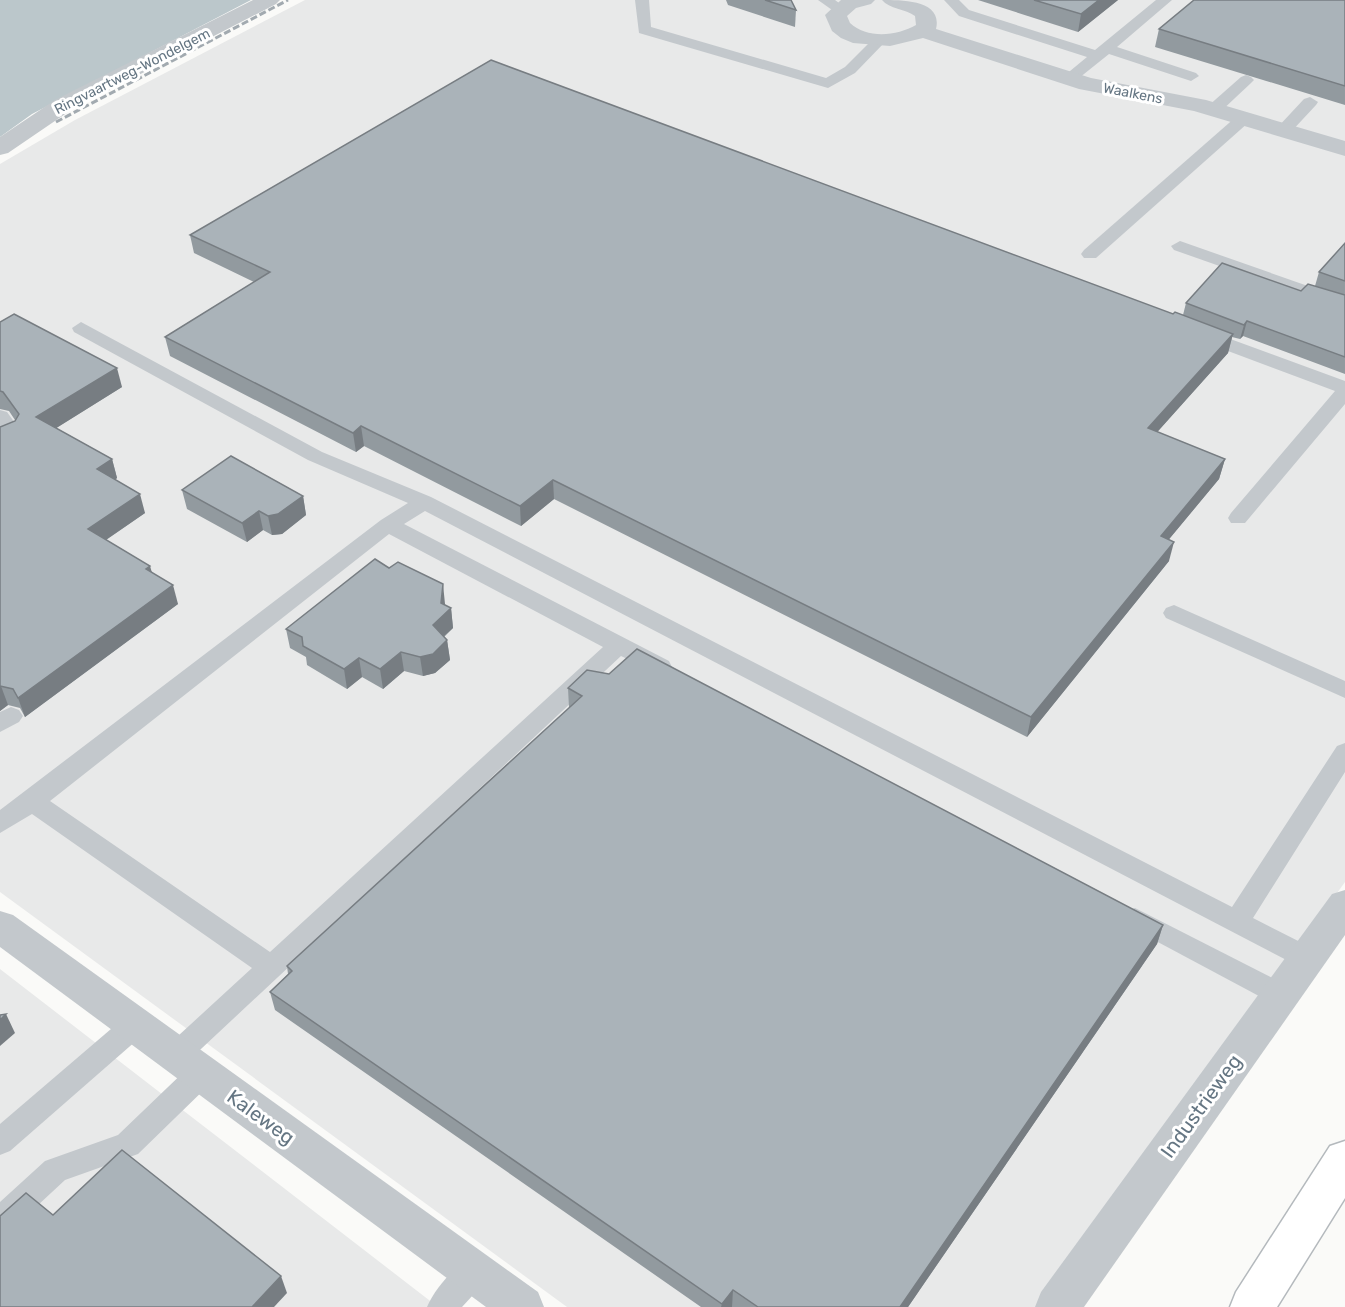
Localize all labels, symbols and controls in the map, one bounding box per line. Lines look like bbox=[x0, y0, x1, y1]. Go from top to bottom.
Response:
street label: Ringvaartweg-Wondelgem bbox=[52, 25, 213, 118]
street label: Waalkens bbox=[1102, 79, 1164, 108]
street label: Industrieweg bbox=[1155, 1050, 1247, 1162]
street label: Kaleweg bbox=[223, 1084, 299, 1150]

